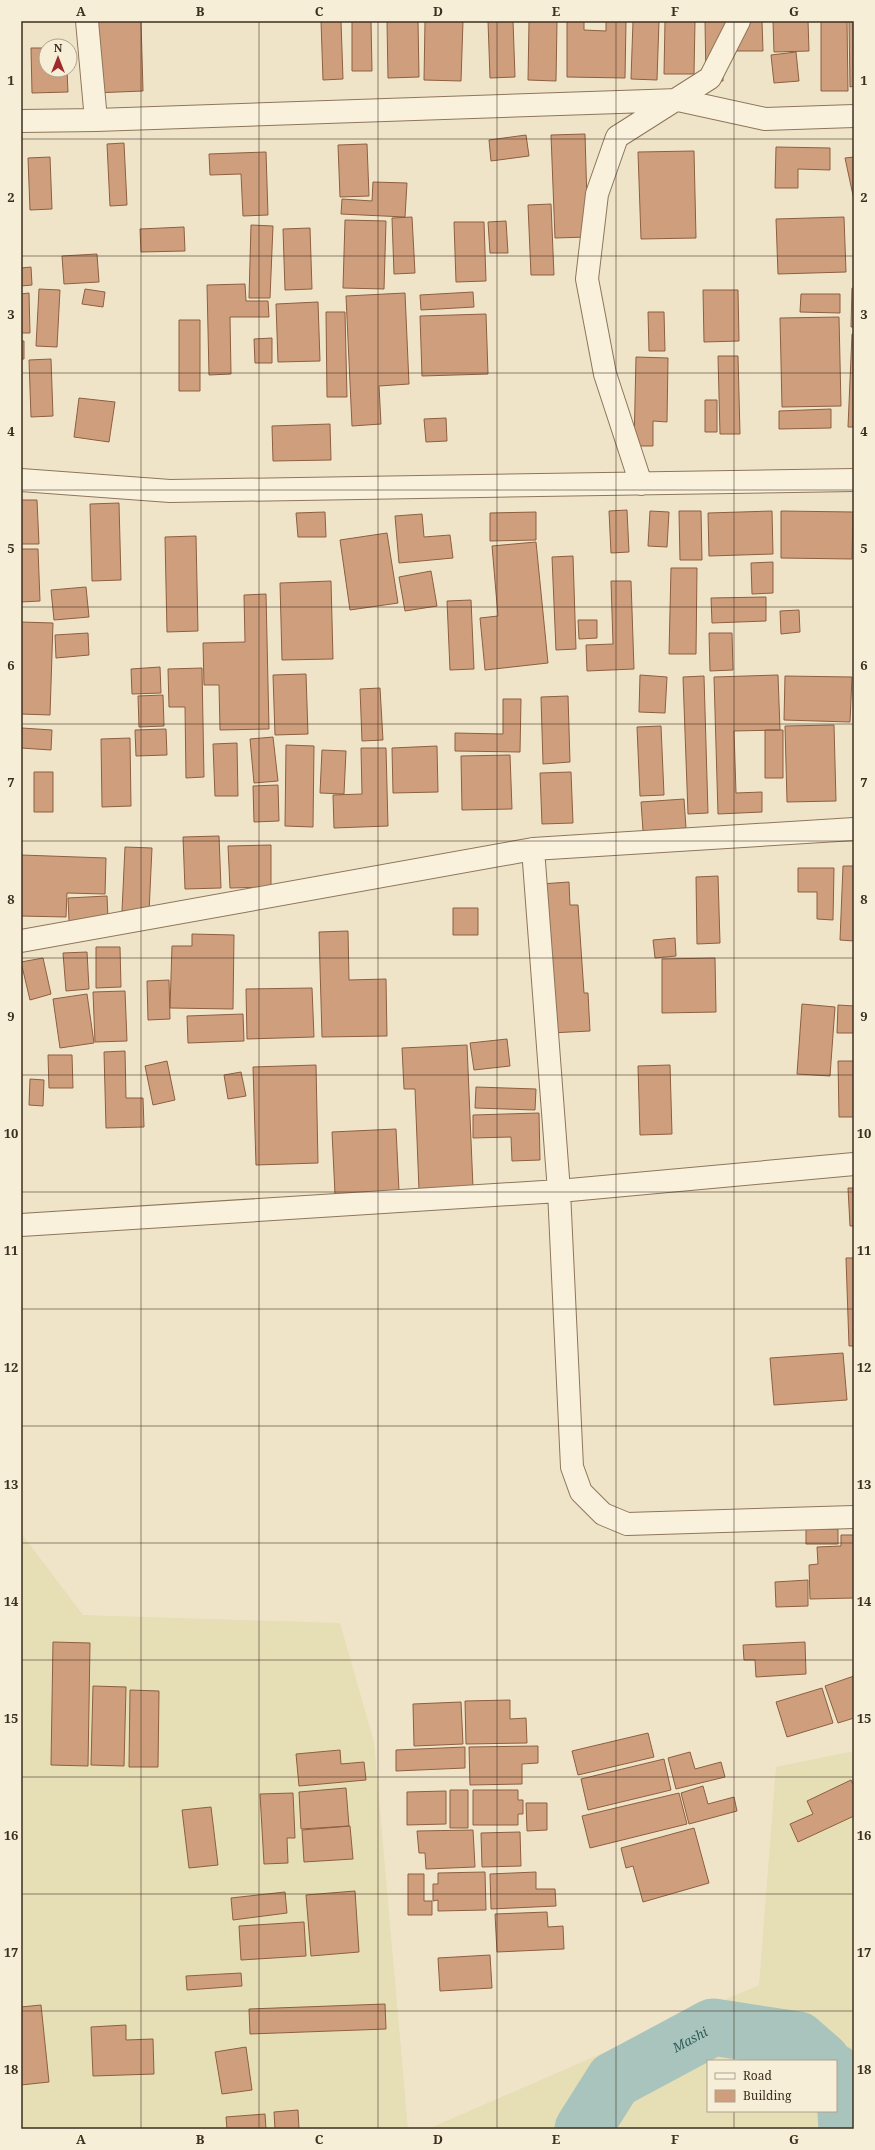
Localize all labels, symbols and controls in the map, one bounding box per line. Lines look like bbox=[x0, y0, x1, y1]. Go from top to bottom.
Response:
text: A bbox=[76, 2, 86, 20]
text: B bbox=[196, 2, 205, 20]
text: C bbox=[315, 2, 324, 20]
text: D bbox=[433, 2, 443, 20]
text: E bbox=[552, 2, 561, 20]
text: F bbox=[671, 2, 679, 20]
text: G bbox=[789, 2, 799, 20]
north arrow bbox=[38, 38, 78, 78]
text: N bbox=[54, 40, 63, 55]
text: 1 bbox=[7, 71, 15, 89]
text: 1 bbox=[860, 71, 868, 89]
text: 2 bbox=[7, 188, 15, 206]
text: 2 bbox=[860, 188, 868, 206]
text: 3 bbox=[7, 305, 15, 323]
text: 3 bbox=[860, 305, 868, 323]
text: 4 bbox=[7, 422, 15, 440]
text: 4 bbox=[860, 422, 868, 440]
text: 5 bbox=[7, 539, 15, 557]
text: 5 bbox=[860, 539, 868, 557]
text: 6 bbox=[7, 656, 15, 674]
text: 6 bbox=[860, 656, 868, 674]
text: 7 bbox=[7, 773, 15, 791]
text: 7 bbox=[860, 773, 868, 791]
text: 8 bbox=[7, 890, 15, 908]
text: 8 bbox=[860, 890, 868, 908]
text: 9 bbox=[7, 1007, 15, 1025]
text: 9 bbox=[860, 1007, 868, 1025]
text: 10 bbox=[4, 1124, 18, 1142]
text: 10 bbox=[857, 1124, 871, 1142]
text: 11 bbox=[4, 1241, 18, 1259]
text: 11 bbox=[857, 1241, 871, 1259]
text: 12 bbox=[4, 1358, 18, 1376]
text: 12 bbox=[857, 1358, 871, 1376]
text: 13 bbox=[4, 1475, 18, 1493]
text: 13 bbox=[857, 1475, 871, 1493]
text: 14 bbox=[4, 1592, 19, 1610]
text: 14 bbox=[857, 1592, 872, 1610]
text: 15 bbox=[4, 1709, 18, 1727]
text: 15 bbox=[857, 1709, 871, 1727]
text: 16 bbox=[4, 1826, 18, 1844]
text: 16 bbox=[857, 1826, 871, 1844]
text: 17 bbox=[4, 1943, 18, 1961]
text: 17 bbox=[857, 1943, 871, 1961]
water label: Mashi bbox=[668, 2023, 711, 2057]
text: 18 bbox=[4, 2060, 18, 2078]
legend bbox=[707, 2060, 837, 2112]
text: 18 bbox=[857, 2060, 871, 2078]
text: Road bbox=[743, 2067, 773, 2084]
text: Building bbox=[743, 2087, 792, 2104]
text: A bbox=[76, 2130, 86, 2148]
text: B bbox=[196, 2130, 205, 2148]
text: C bbox=[315, 2130, 324, 2148]
text: D bbox=[433, 2130, 443, 2148]
text: E bbox=[552, 2130, 561, 2148]
text: F bbox=[671, 2130, 679, 2148]
text: G bbox=[789, 2130, 799, 2148]

